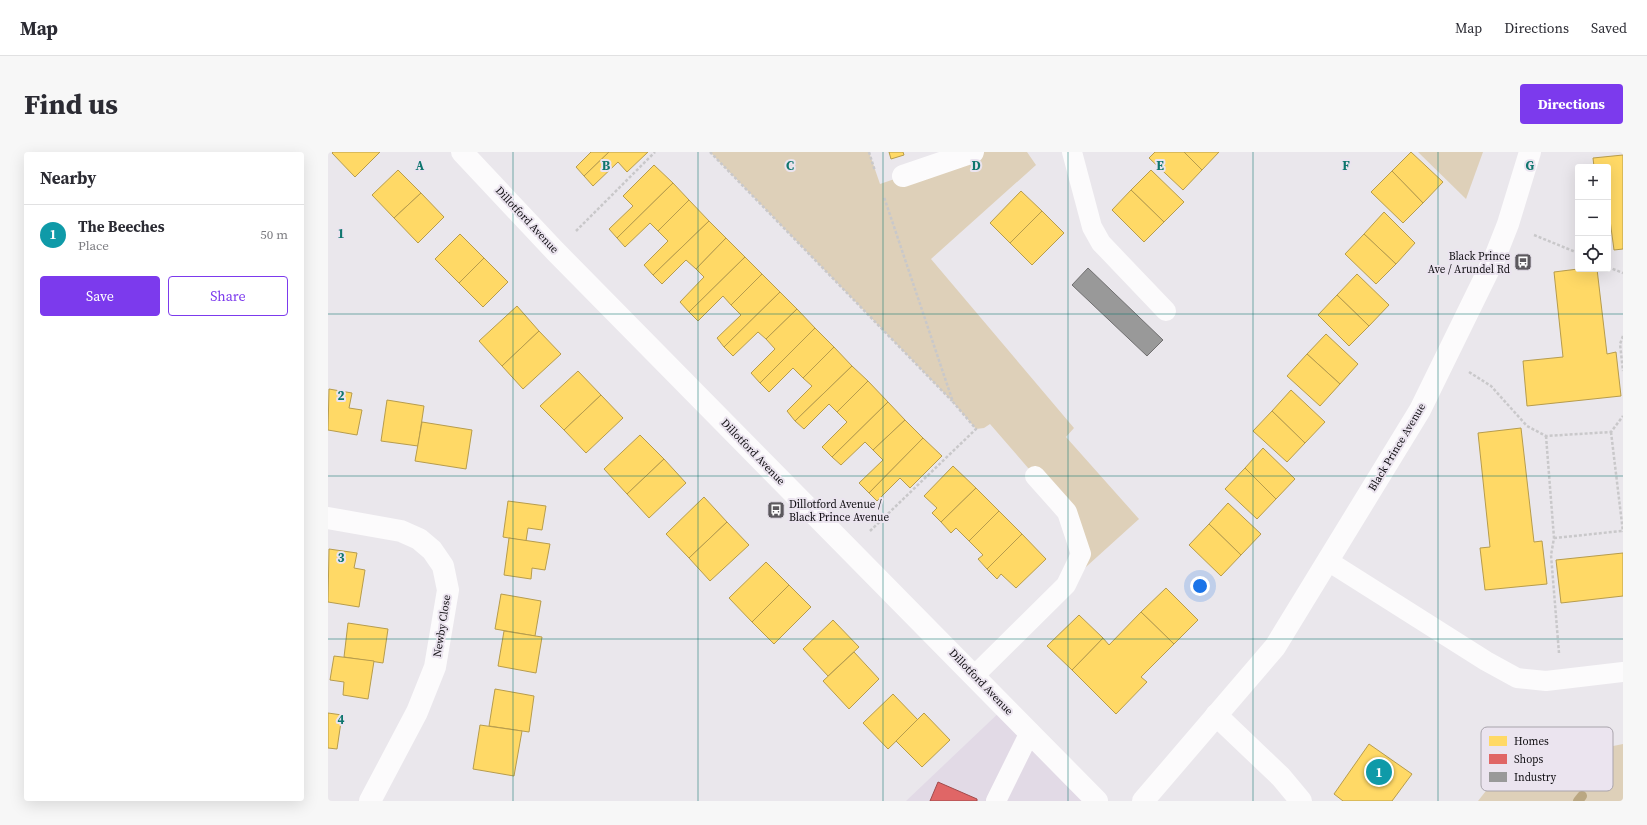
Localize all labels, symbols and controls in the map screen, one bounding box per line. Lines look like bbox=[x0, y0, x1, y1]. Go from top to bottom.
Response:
text: Map bbox=[20, 15, 58, 41]
text: Map bbox=[1455, 18, 1482, 38]
text: Directions bbox=[1504, 18, 1569, 38]
text: Saved bbox=[1591, 18, 1627, 38]
button: Directions bbox=[1520, 84, 1623, 124]
text: Find us bbox=[24, 85, 118, 123]
text: A bbox=[416, 157, 425, 174]
text: B bbox=[602, 157, 611, 174]
text: C bbox=[786, 157, 794, 174]
text: D bbox=[971, 157, 981, 174]
text: E bbox=[1156, 157, 1164, 174]
text: F bbox=[1342, 157, 1350, 174]
text: G bbox=[1526, 157, 1535, 174]
map controls bbox=[1575, 164, 1611, 272]
button: + bbox=[1575, 164, 1611, 200]
text: Nearby bbox=[40, 166, 96, 190]
street label: Dillotford Avenue bbox=[492, 183, 562, 257]
button: − bbox=[1575, 200, 1611, 236]
text: The Beeches bbox=[78, 216, 165, 237]
text: 1 bbox=[337, 225, 345, 242]
text: 1 bbox=[49, 226, 57, 243]
text: 50 m bbox=[260, 226, 288, 243]
button: locate bbox=[1575, 236, 1611, 272]
text: Place bbox=[78, 237, 109, 254]
place label: Black Prince Ave / Arundel Rd bbox=[1428, 249, 1511, 277]
bus stop icon: Black Prince Ave / Arundel Rd bbox=[1513, 252, 1533, 272]
button: Save bbox=[40, 276, 160, 316]
button: Share bbox=[168, 276, 288, 316]
text: 2 bbox=[337, 387, 345, 404]
street label: Black Prince Avenue bbox=[1365, 400, 1429, 494]
street label: Dillotford Avenue bbox=[718, 416, 789, 489]
place label: Dillotford Avenue / Black Prince Avenue bbox=[789, 497, 889, 525]
bus stop icon: Dillotford Avenue / Black Prince Avenue bbox=[766, 500, 786, 520]
text: 3 bbox=[337, 549, 345, 566]
your location bbox=[1190, 576, 1210, 596]
street label: Newby Close bbox=[430, 593, 454, 658]
street label: Dillotford Avenue bbox=[946, 646, 1017, 719]
text: 4 bbox=[337, 711, 345, 728]
legend bbox=[1481, 727, 1613, 791]
text: Homes bbox=[1514, 734, 1549, 749]
text: Shops bbox=[1514, 752, 1543, 767]
pin: 1 bbox=[1366, 757, 1392, 787]
text: Industry bbox=[1514, 770, 1556, 785]

